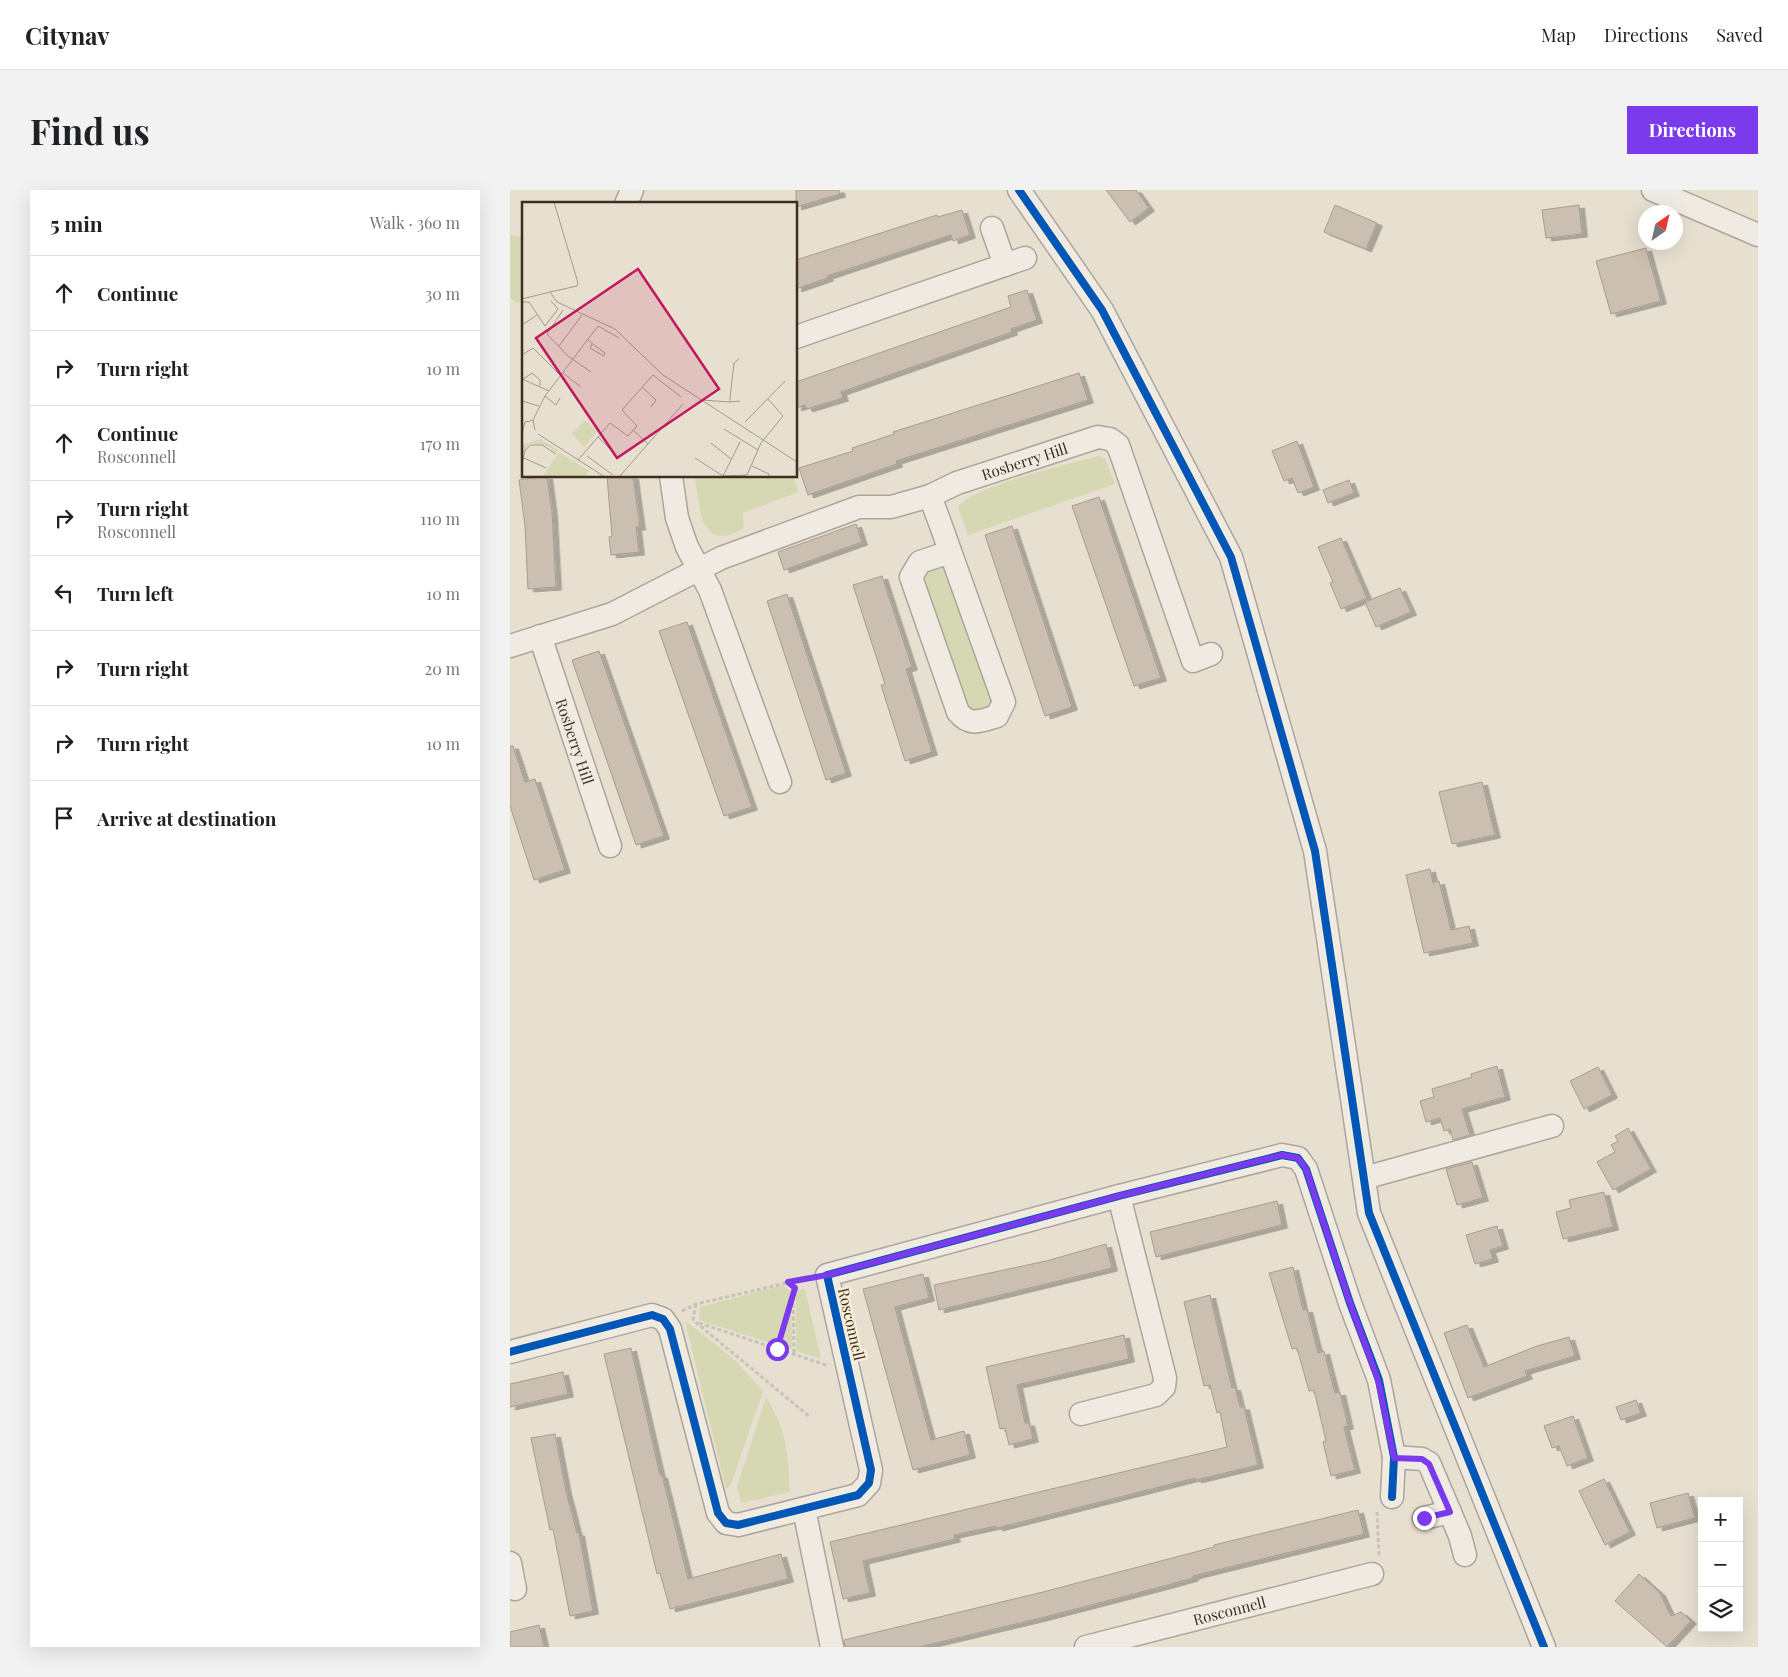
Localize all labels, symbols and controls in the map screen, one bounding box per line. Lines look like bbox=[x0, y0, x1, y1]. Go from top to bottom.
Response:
text: Citynav bbox=[25, 19, 110, 51]
text: Map bbox=[1541, 23, 1576, 47]
text: Directions bbox=[1604, 23, 1688, 47]
text: Saved bbox=[1716, 23, 1763, 47]
button: Directions bbox=[1627, 106, 1758, 154]
text: Find us bbox=[30, 107, 150, 154]
inset map bbox=[522, 202, 798, 478]
north arrow bbox=[1638, 205, 1683, 250]
text: 5 min bbox=[50, 209, 103, 237]
text: Walk · 360 m bbox=[370, 212, 460, 233]
icon: ahead bbox=[50, 279, 78, 307]
text: Continue bbox=[97, 280, 178, 306]
text: 30 m bbox=[425, 283, 460, 304]
icon: right bbox=[50, 354, 78, 382]
text: Turn right bbox=[97, 355, 189, 381]
text: 10 m bbox=[426, 358, 460, 379]
text: Continue bbox=[97, 420, 178, 446]
icon: ahead bbox=[50, 429, 78, 457]
text: 170 m bbox=[420, 433, 460, 454]
street label: Rosberry Hill bbox=[979, 438, 1070, 484]
text: Rosconnell bbox=[97, 446, 176, 467]
text: Turn right bbox=[97, 495, 189, 521]
icon: right bbox=[50, 504, 78, 532]
text: 110 m bbox=[420, 508, 460, 529]
text: Rosconnell bbox=[97, 521, 176, 542]
icon: left bbox=[50, 579, 78, 607]
text: Turn left bbox=[97, 580, 174, 606]
text: 10 m bbox=[426, 583, 460, 604]
icon: right bbox=[50, 654, 78, 682]
text: Turn right bbox=[97, 655, 189, 681]
text: 20 m bbox=[425, 658, 460, 679]
street label: Rosberry Hill bbox=[551, 696, 599, 787]
icon: right bbox=[50, 729, 78, 757]
text: Turn right bbox=[97, 730, 189, 756]
text: 10 m bbox=[426, 733, 460, 754]
icon: arrive bbox=[50, 804, 78, 832]
text: Arrive at destination bbox=[97, 805, 277, 831]
street label: Rosconnell bbox=[834, 1286, 870, 1362]
route start bbox=[766, 1338, 789, 1361]
map controls bbox=[1698, 1497, 1743, 1632]
button: + bbox=[1698, 1497, 1743, 1542]
route end bbox=[1413, 1507, 1436, 1530]
button: − bbox=[1698, 1542, 1743, 1587]
button: layers bbox=[1698, 1587, 1743, 1632]
street label: Rosconnell bbox=[1191, 1592, 1268, 1629]

